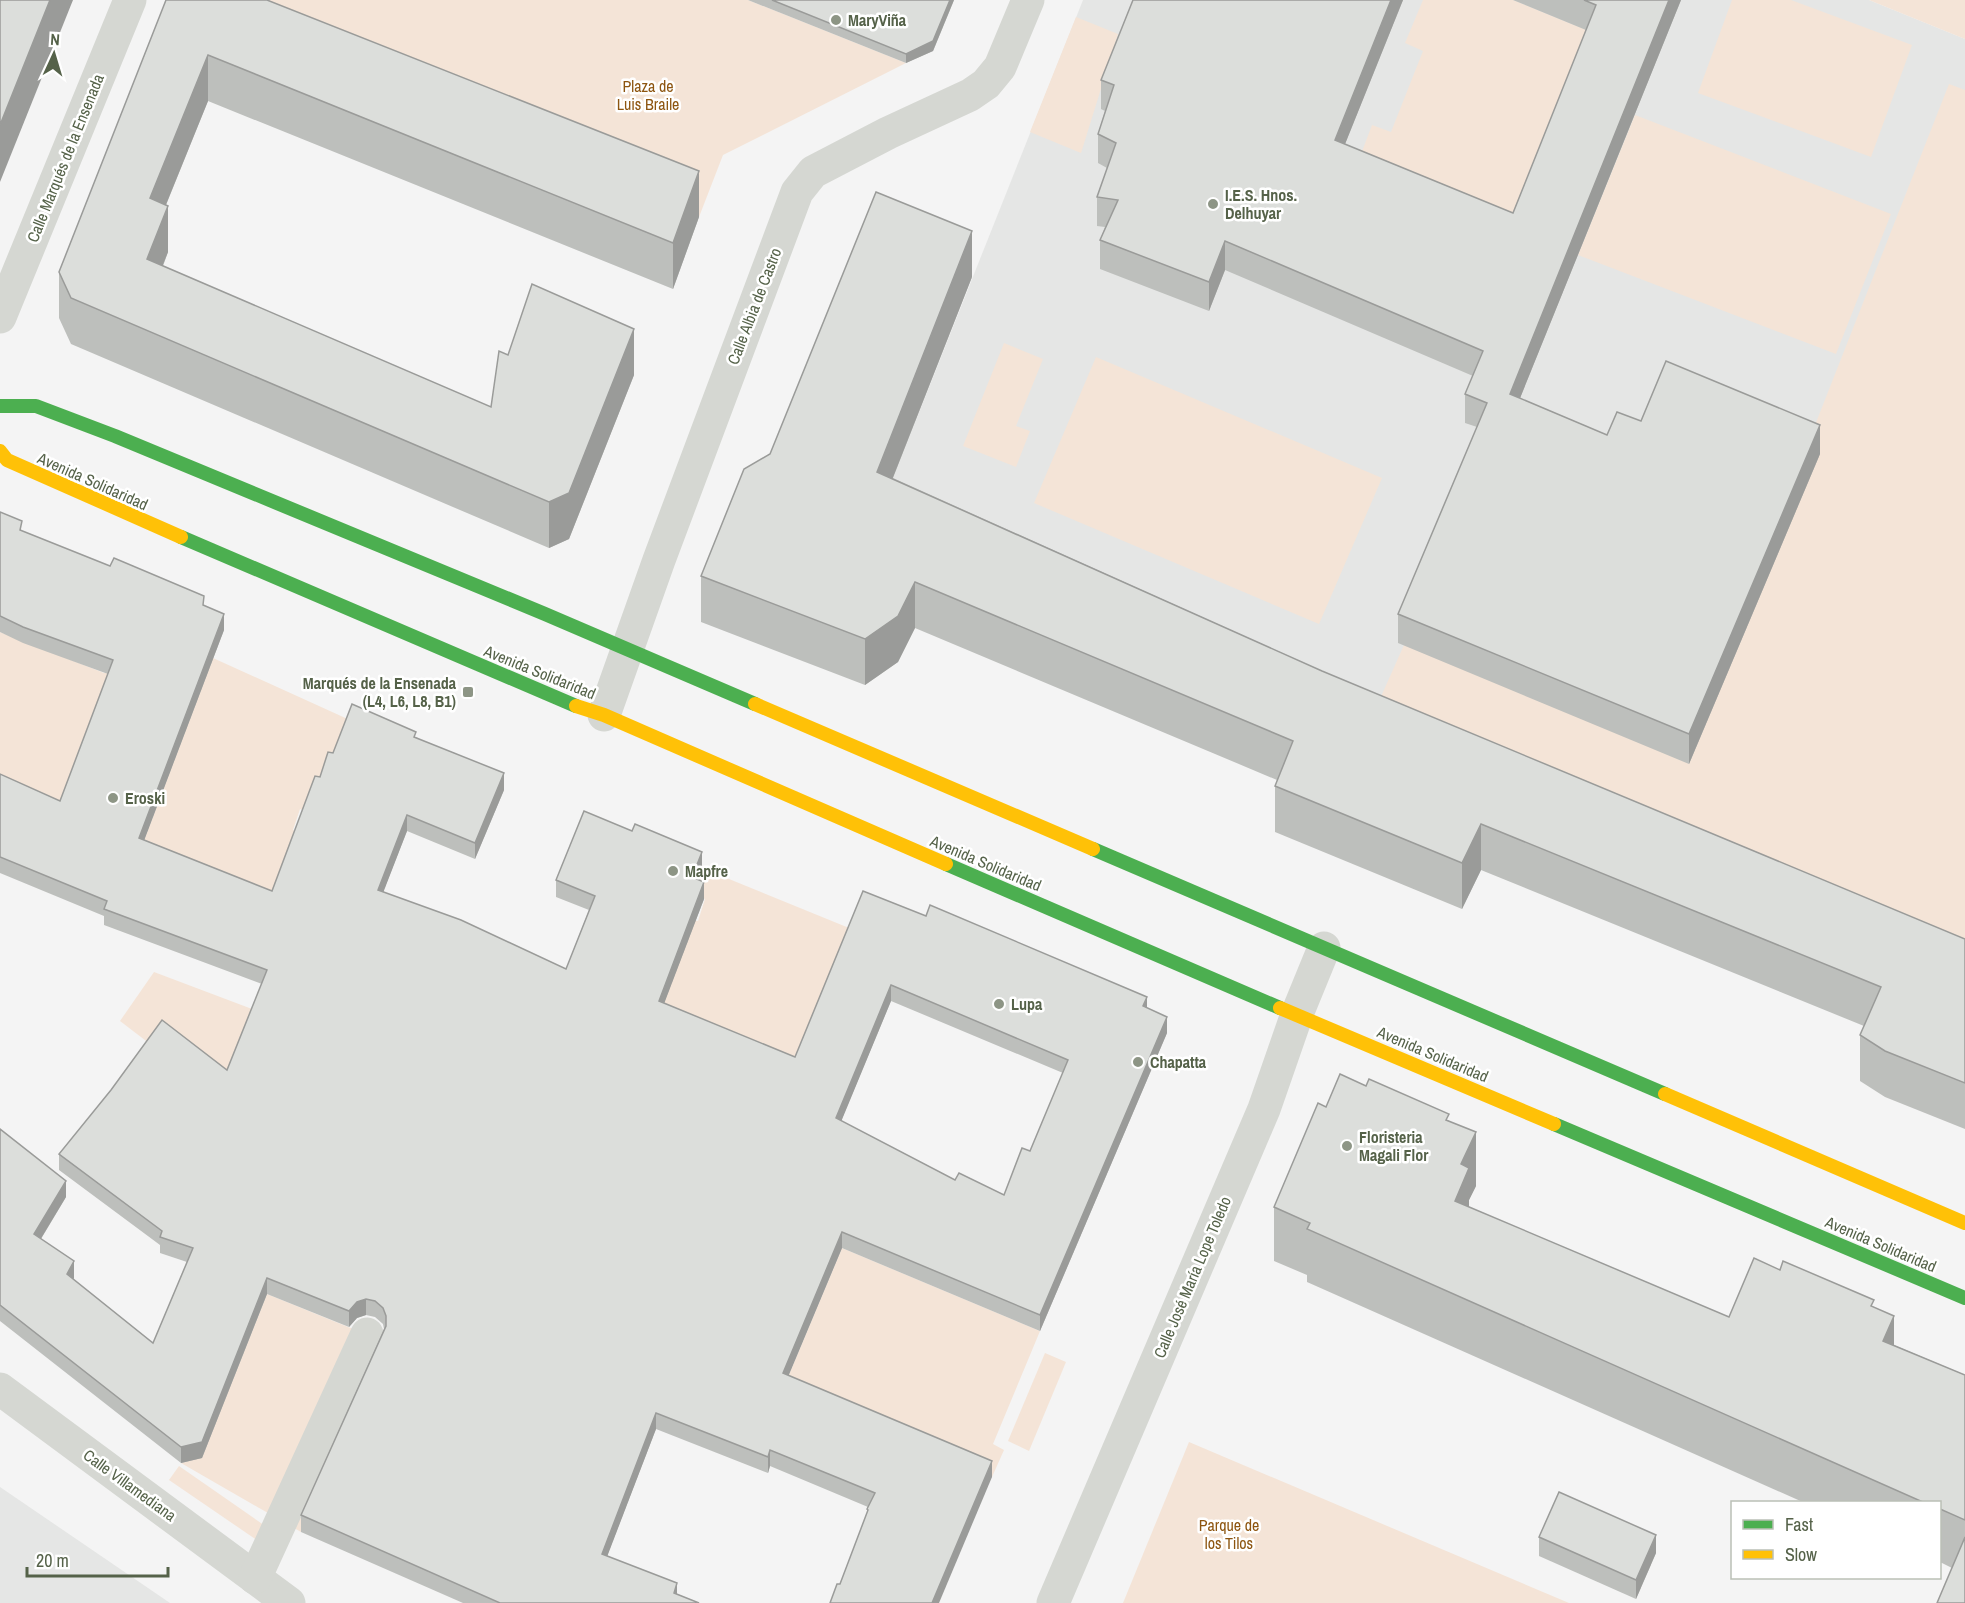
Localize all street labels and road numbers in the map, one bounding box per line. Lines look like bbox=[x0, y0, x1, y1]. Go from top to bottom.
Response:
street label: Calle Marqués de la Ensenada bbox=[21, 70, 109, 245]
street label: Calle Albia de Castro bbox=[722, 245, 786, 367]
street label: Avenida Solidaridad bbox=[33, 446, 152, 515]
street label: Avenida Solidaridad bbox=[480, 639, 599, 704]
street label: Avenida Solidaridad bbox=[926, 829, 1045, 896]
street label: Avenida Solidaridad bbox=[1373, 1020, 1492, 1087]
street label: Calle José María Lope Toledo bbox=[1148, 1193, 1236, 1361]
street label: Avenida Solidaridad bbox=[1821, 1210, 1940, 1277]
street label: Calle Villamediana bbox=[79, 1444, 181, 1527]

